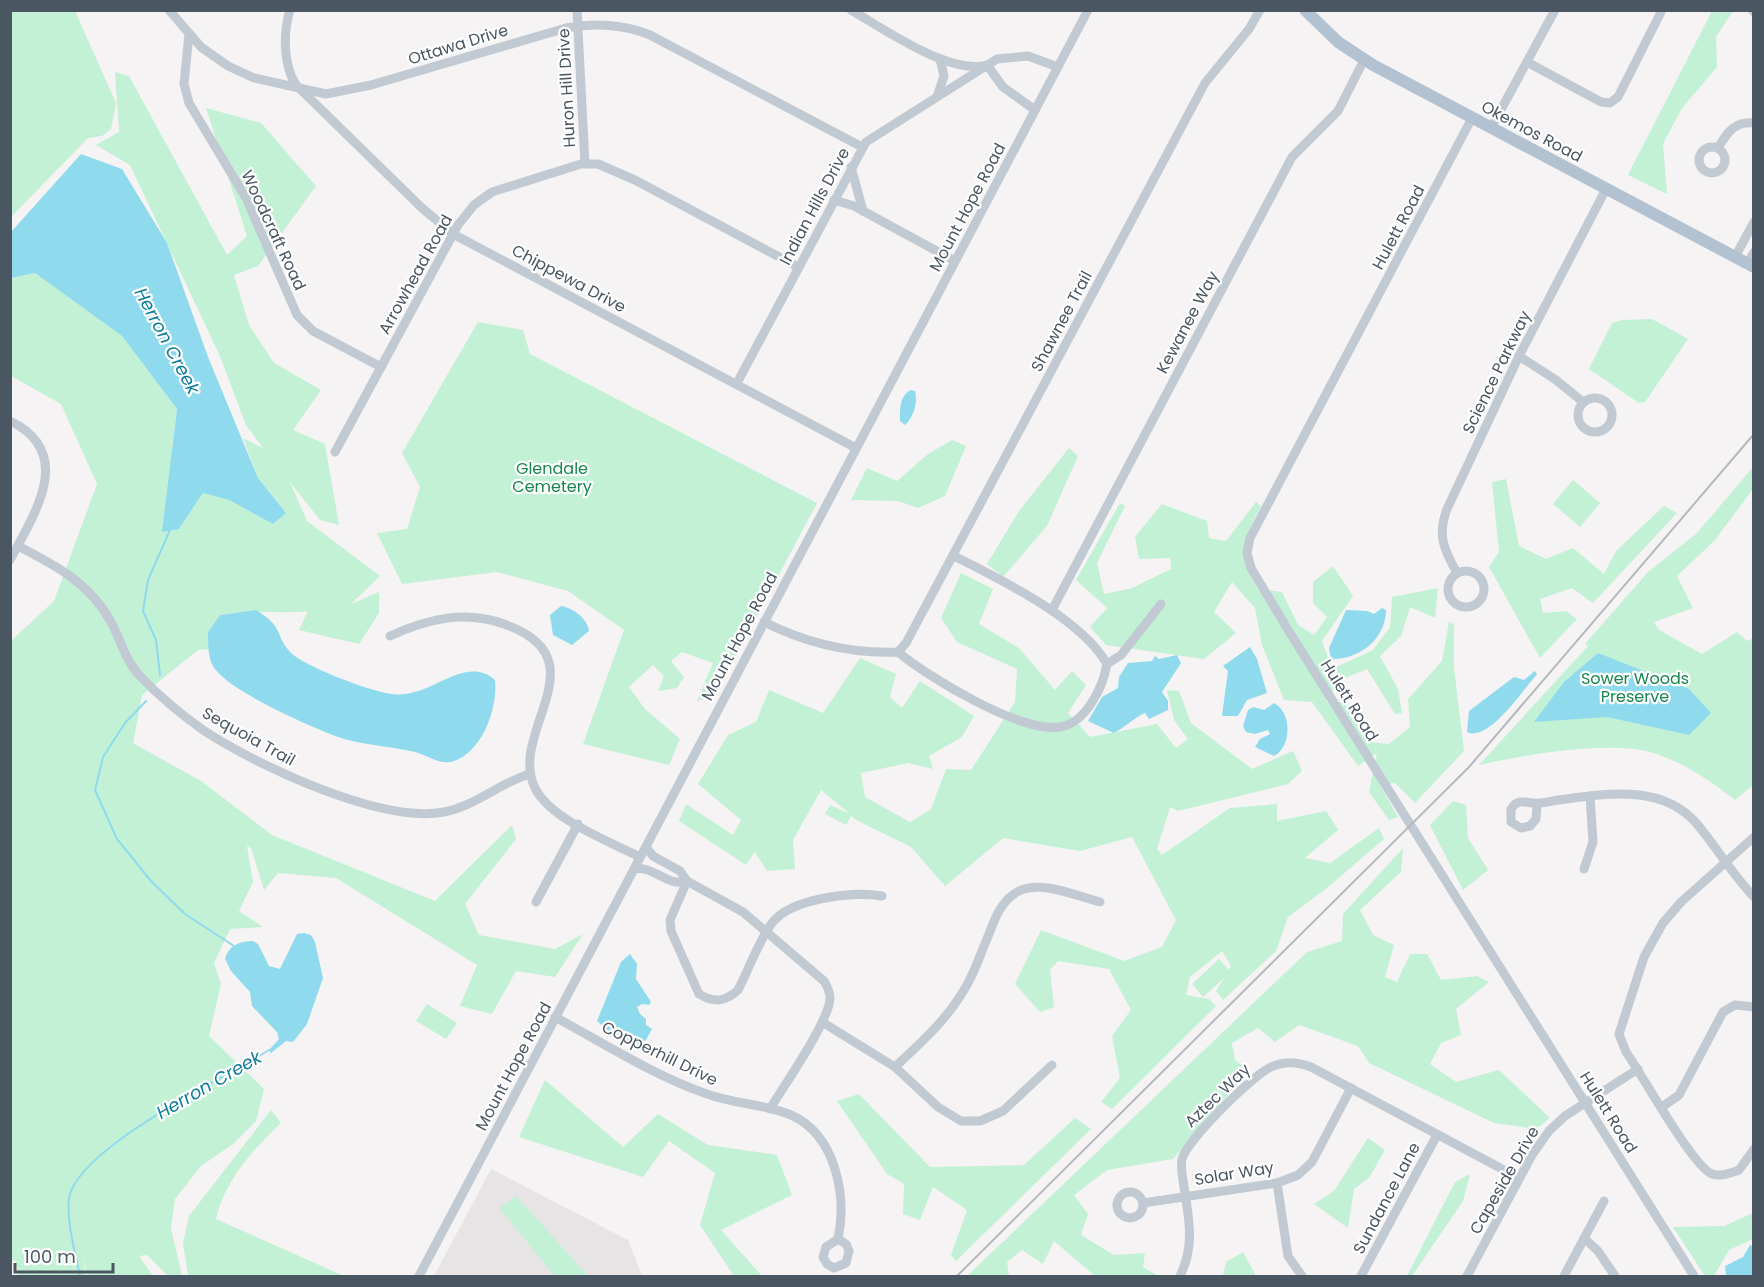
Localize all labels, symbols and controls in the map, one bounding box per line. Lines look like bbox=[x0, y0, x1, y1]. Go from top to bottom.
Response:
street label: Ottawa Drive bbox=[405, 18, 511, 71]
street label: Huron Hill Drive bbox=[552, 28, 581, 148]
street label: Okemos Road bbox=[1477, 95, 1586, 168]
street label: Mount Hope Road bbox=[924, 139, 1011, 276]
street label: Indian Hills Drive bbox=[774, 143, 855, 269]
street label: Woodcraft Road bbox=[236, 166, 312, 294]
street label: Hulett Road bbox=[1367, 181, 1430, 274]
street label: Arrowhead Road bbox=[373, 210, 458, 338]
street label: Chippewa Drive bbox=[508, 239, 630, 318]
street label: Shawnee Trail bbox=[1025, 267, 1098, 376]
street label: Kewanee Way bbox=[1151, 267, 1224, 378]
water label: Herron Creek bbox=[129, 283, 206, 399]
street label: Science Parkway bbox=[1457, 307, 1536, 438]
park label: Glendale Cemetery bbox=[512, 457, 592, 498]
street label: Mount Hope Road bbox=[696, 568, 783, 705]
street label: Hulett Road bbox=[1315, 655, 1384, 746]
park label: Sower Woods Preserve bbox=[1581, 667, 1689, 708]
street label: Sequoia Trail bbox=[198, 701, 299, 771]
street label: Mount Hope Road bbox=[470, 998, 557, 1135]
street label: Copperhill Drive bbox=[598, 1015, 722, 1092]
water label: Herron Creek bbox=[152, 1044, 267, 1125]
street label: Aztec Way bbox=[1179, 1058, 1255, 1133]
street label: Hulett Road bbox=[1574, 1067, 1643, 1158]
street label: Capeside Drive bbox=[1464, 1122, 1545, 1239]
street label: Sundance Lane bbox=[1347, 1138, 1426, 1258]
street label: Solar Way bbox=[1193, 1156, 1275, 1191]
scale bar bbox=[15, 1236, 112, 1274]
text: 100 m bbox=[24, 1244, 76, 1269]

